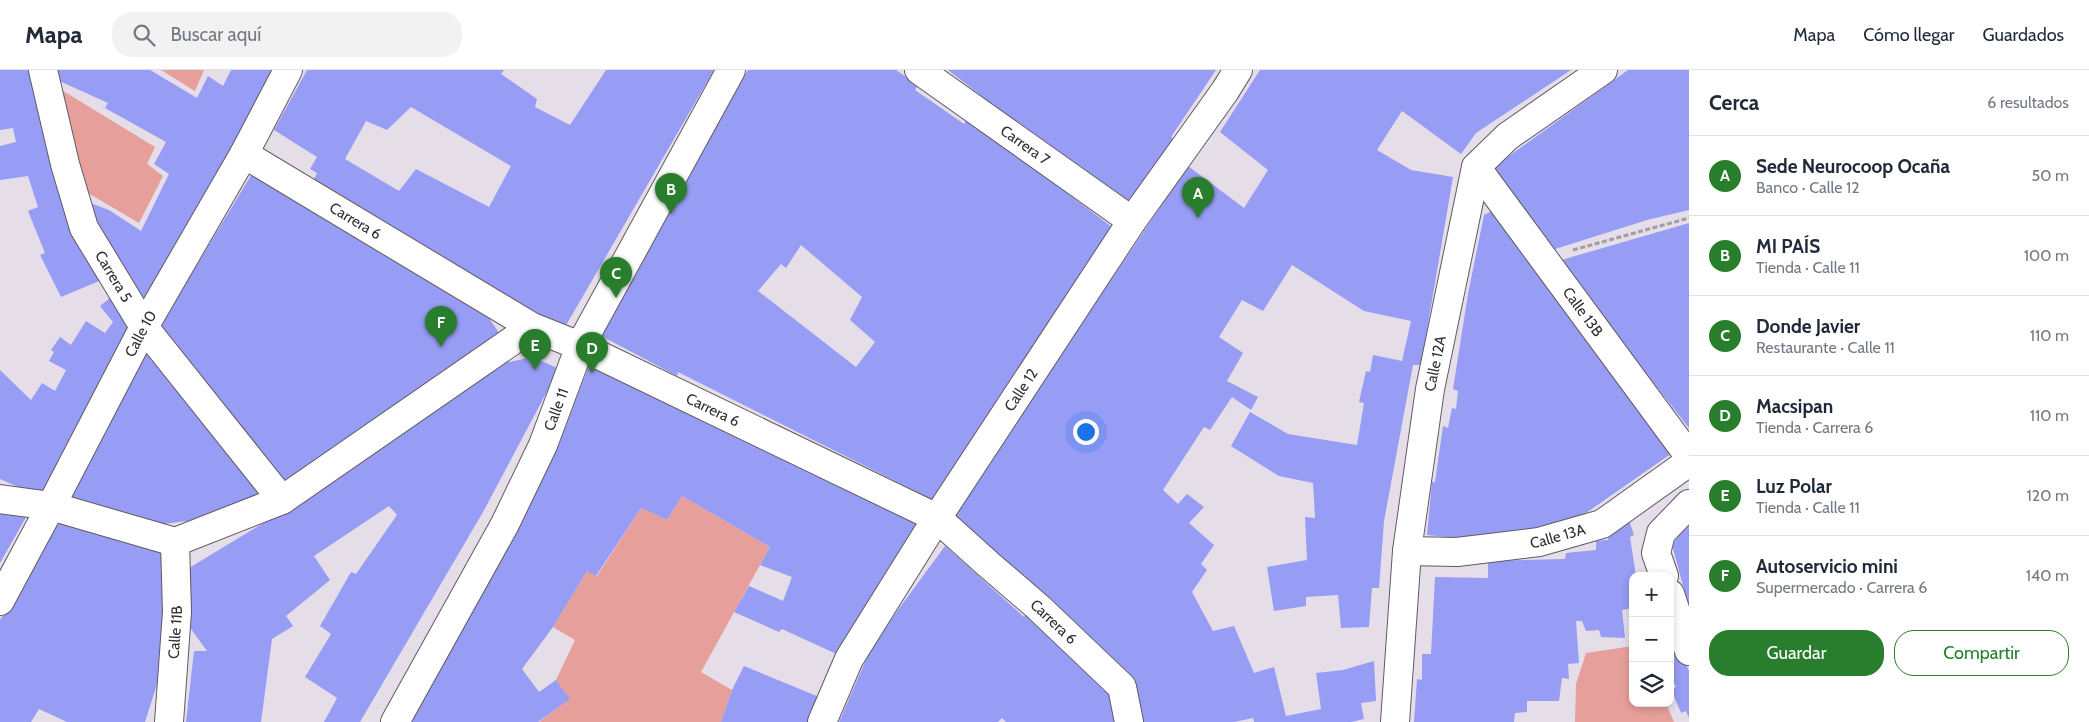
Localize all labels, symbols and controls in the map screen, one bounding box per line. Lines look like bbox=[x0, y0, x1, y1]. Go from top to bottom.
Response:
search box bbox=[112, 12, 462, 57]
text: Mapa bbox=[25, 20, 82, 49]
icon: search bbox=[130, 21, 158, 49]
text: Buscar aquí bbox=[170, 23, 261, 46]
text: Mapa bbox=[1793, 24, 1835, 46]
text: Cómo llegar bbox=[1863, 24, 1955, 46]
text: Guardados bbox=[1983, 24, 2064, 46]
text: Cerca bbox=[1709, 90, 1759, 115]
text: 6 resultados bbox=[1987, 93, 2069, 112]
street label: Carrera 7 bbox=[997, 122, 1054, 169]
text: Sede Neurocoop Ocaña bbox=[1756, 155, 1950, 178]
text: A bbox=[1720, 166, 1730, 185]
text: 50 m bbox=[2032, 166, 2069, 185]
pin: B bbox=[655, 173, 687, 214]
pin: A bbox=[1182, 177, 1214, 218]
text: Banco · Calle 12 bbox=[1756, 178, 1860, 197]
street label: Carrera 6 bbox=[326, 199, 385, 243]
text: MI PAÍS bbox=[1756, 235, 1820, 258]
text: B bbox=[1720, 246, 1730, 265]
text: 100 m bbox=[2024, 246, 2069, 265]
street label: Carrera 5 bbox=[91, 248, 136, 305]
pin: C bbox=[600, 257, 632, 298]
text: Tienda · Calle 11 bbox=[1756, 258, 1860, 277]
street label: Calle 13B bbox=[1559, 284, 1607, 340]
pin: F bbox=[425, 306, 457, 347]
street label: Calle 10 bbox=[121, 307, 161, 360]
text: Donde Javier bbox=[1756, 315, 1860, 338]
text: C bbox=[1720, 326, 1730, 345]
text: 110 m bbox=[2030, 326, 2069, 345]
pin: E bbox=[519, 329, 551, 370]
pin: D bbox=[576, 332, 608, 373]
street label: Calle 12A bbox=[1421, 333, 1450, 393]
text: Restaurante · Calle 11 bbox=[1756, 338, 1895, 357]
street label: Calle 12 bbox=[1001, 365, 1042, 415]
street label: Calle 11 bbox=[540, 386, 572, 433]
street label: Carrera 6 bbox=[683, 389, 742, 431]
text: Macsipan bbox=[1756, 395, 1833, 418]
text: D bbox=[1719, 406, 1731, 425]
text: 110 m bbox=[2030, 406, 2069, 425]
text: Tienda · Carrera 6 bbox=[1756, 418, 1873, 437]
your location bbox=[1073, 419, 1099, 445]
text: Luz Polar bbox=[1756, 475, 1832, 498]
text: E bbox=[1720, 486, 1730, 505]
text: 120 m bbox=[2027, 486, 2069, 505]
text: Tienda · Calle 11 bbox=[1756, 498, 1860, 517]
street label: Calle 13A bbox=[1529, 520, 1588, 552]
text: Autoservicio mini bbox=[1756, 555, 1898, 578]
text: F bbox=[1721, 566, 1729, 585]
text: 140 m bbox=[2026, 566, 2069, 585]
map controls bbox=[1629, 572, 1674, 707]
button: + bbox=[1629, 572, 1674, 617]
text: Supermercado · Carrera 6 bbox=[1756, 578, 1927, 597]
street label: Carrera 6 bbox=[1027, 596, 1080, 648]
street label: Calle 11B bbox=[165, 605, 186, 659]
button: − bbox=[1629, 617, 1674, 662]
button: Guardar bbox=[1709, 630, 1884, 676]
button: Compartir bbox=[1894, 630, 2069, 676]
button: layers bbox=[1629, 662, 1674, 707]

